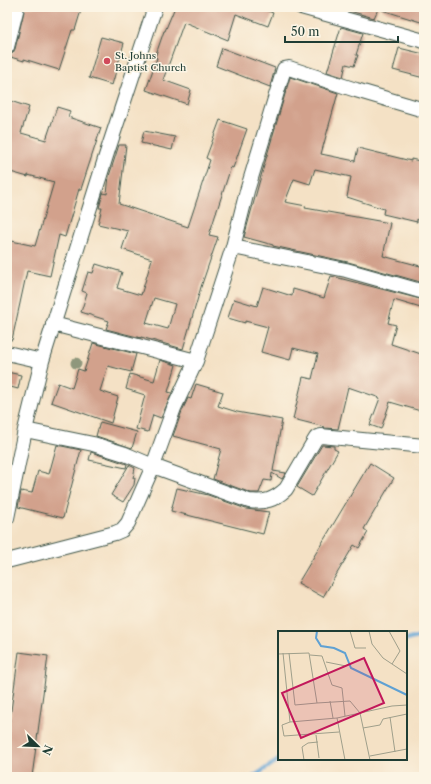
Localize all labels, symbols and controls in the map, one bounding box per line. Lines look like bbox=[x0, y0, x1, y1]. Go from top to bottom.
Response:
scale bar bbox=[285, 18, 398, 44]
text: 50 m bbox=[291, 24, 320, 39]
place label: St. Johns Baptist Church bbox=[115, 49, 187, 74]
marker: St. Johns Baptist Church bbox=[102, 56, 112, 66]
inset map bbox=[278, 631, 407, 760]
north arrow bbox=[18, 726, 58, 766]
text: N bbox=[39, 743, 56, 757]

